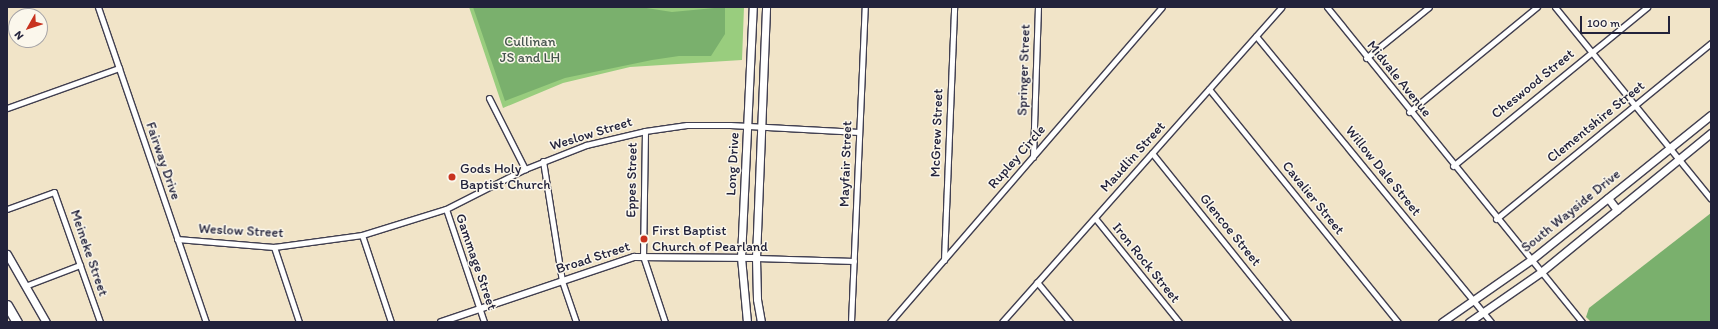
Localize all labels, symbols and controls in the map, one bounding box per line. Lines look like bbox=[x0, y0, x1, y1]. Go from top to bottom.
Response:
north arrow bbox=[8, 8, 48, 48]
scale bar bbox=[1582, 8, 1672, 34]
text: 100 m bbox=[1587, 16, 1620, 30]
street label: Springer Street bbox=[1014, 24, 1034, 116]
text: N bbox=[12, 28, 26, 42]
park label: Cullinan JS and LH bbox=[500, 34, 560, 66]
street label: Midvale Avenue bbox=[1363, 37, 1435, 121]
street label: Cheswood Street bbox=[1488, 46, 1578, 122]
street label: Clementshire Street bbox=[1544, 78, 1648, 166]
street label: McGrew Street bbox=[927, 88, 947, 178]
street label: Weslow Street bbox=[548, 114, 634, 154]
street label: Maudlin Street bbox=[1097, 118, 1169, 196]
street label: Fairway Drive bbox=[142, 120, 184, 202]
street label: Mayfair Street bbox=[836, 121, 856, 207]
street label: Rupley Circle bbox=[985, 122, 1049, 192]
street label: Willow Dale Street bbox=[1342, 123, 1424, 219]
street label: Long Drive bbox=[723, 132, 743, 196]
street label: Eppes Street bbox=[623, 142, 641, 218]
street label: Cavalier Street bbox=[1278, 158, 1348, 238]
place label: Gods Holy Baptist Church bbox=[460, 161, 551, 194]
street label: South Wayside Drive bbox=[1518, 166, 1624, 256]
marker: Gods Holy Baptist Church bbox=[447, 172, 457, 182]
street label: Glencoe Street bbox=[1196, 190, 1264, 270]
street label: Meineke Street bbox=[66, 208, 112, 298]
street label: Gammage Street bbox=[452, 212, 500, 312]
street label: Weslow Street bbox=[198, 220, 284, 242]
street label: Iron Rock Street bbox=[1109, 220, 1183, 306]
place label: First Baptist Church of Pearland bbox=[652, 223, 768, 256]
marker: First Baptist Church of Pearland bbox=[639, 234, 649, 244]
street label: Broad Street bbox=[554, 238, 632, 278]

